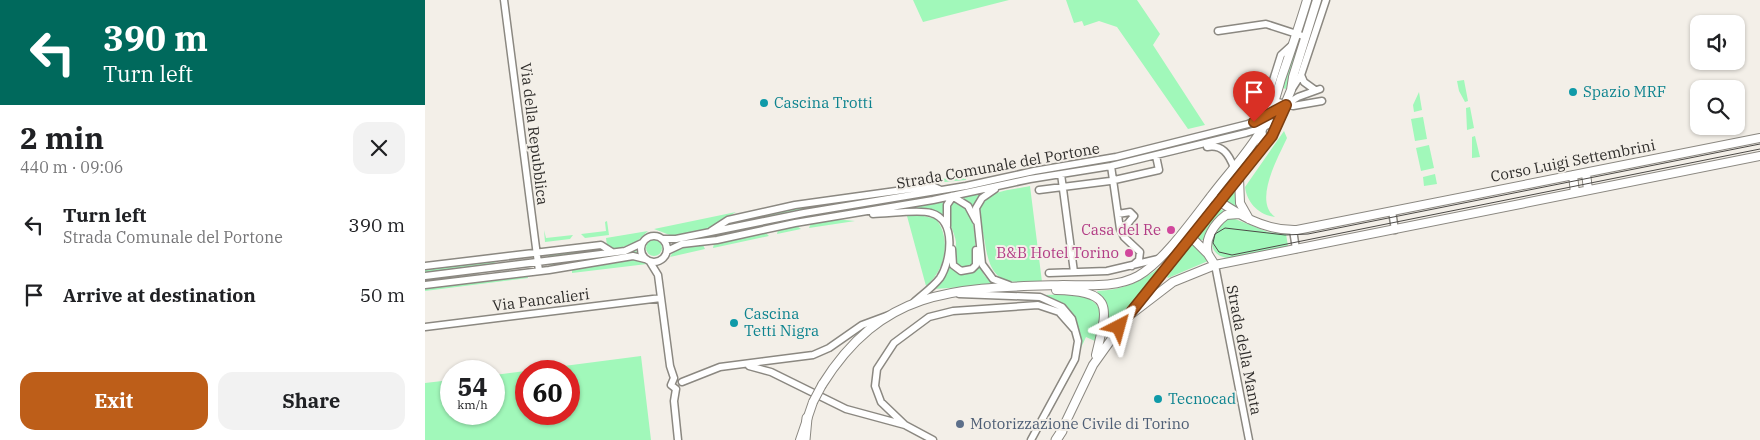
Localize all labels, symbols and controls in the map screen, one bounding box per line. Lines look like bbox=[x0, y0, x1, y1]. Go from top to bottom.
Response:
text: 390 m bbox=[103, 15, 208, 61]
map controls bbox=[1690, 15, 1745, 135]
button: sound bbox=[1690, 15, 1745, 70]
icon: left bbox=[20, 20, 85, 85]
text: Turn left bbox=[103, 59, 193, 88]
street label: Via della Repubblica bbox=[516, 62, 553, 206]
pin bbox=[1233, 71, 1275, 122]
icon: arrive bbox=[1240, 78, 1268, 106]
button: search bbox=[1690, 80, 1745, 135]
place label: Spazio MRF bbox=[1583, 82, 1666, 101]
marker: Spazio MRF bbox=[1567, 86, 1579, 98]
place label: Cascina Trotti bbox=[774, 93, 873, 112]
marker: Cascina Trotti bbox=[758, 97, 770, 109]
text: 2 min bbox=[20, 118, 104, 157]
button: close bbox=[353, 122, 405, 174]
street label: Corso Luigi Settembrini bbox=[1489, 135, 1657, 186]
street label: Strada Comunale del Portone bbox=[895, 138, 1101, 193]
text: 440 m · 09:06 bbox=[20, 157, 123, 177]
text: Turn left bbox=[63, 203, 146, 227]
icon: left bbox=[20, 211, 48, 239]
text: 390 m bbox=[348, 213, 405, 237]
place label: Casa del Re bbox=[1081, 220, 1161, 239]
marker: Casa del Re bbox=[1165, 224, 1177, 236]
text: Strada Comunale del Portone bbox=[63, 227, 283, 247]
place label: B&B Hotel Torino bbox=[996, 243, 1119, 262]
marker: B&B Hotel Torino bbox=[1123, 247, 1135, 259]
icon: arrive bbox=[20, 281, 48, 309]
text: Arrive at destination bbox=[63, 283, 256, 307]
text: 50 m bbox=[360, 283, 405, 307]
street label: Strada della Manta bbox=[1223, 283, 1266, 416]
street label: Via Pancalieri bbox=[491, 284, 591, 315]
position arrow bbox=[1092, 300, 1144, 352]
place label: Cascina Tetti Nigra bbox=[744, 304, 819, 340]
marker: Cascina Tetti Nigra bbox=[728, 317, 740, 329]
speed limit sign: 60 bbox=[515, 360, 580, 425]
text: 54 bbox=[457, 370, 488, 403]
button: Exit bbox=[20, 372, 208, 430]
button: Share bbox=[218, 372, 405, 430]
place label: Tecnocad bbox=[1168, 389, 1236, 408]
marker: Tecnocad bbox=[1152, 393, 1164, 405]
text: km/h bbox=[457, 397, 488, 412]
place label: Motorizzazione Civile di Torino bbox=[970, 414, 1190, 433]
marker: Motorizzazione Civile di Torino bbox=[954, 418, 966, 430]

